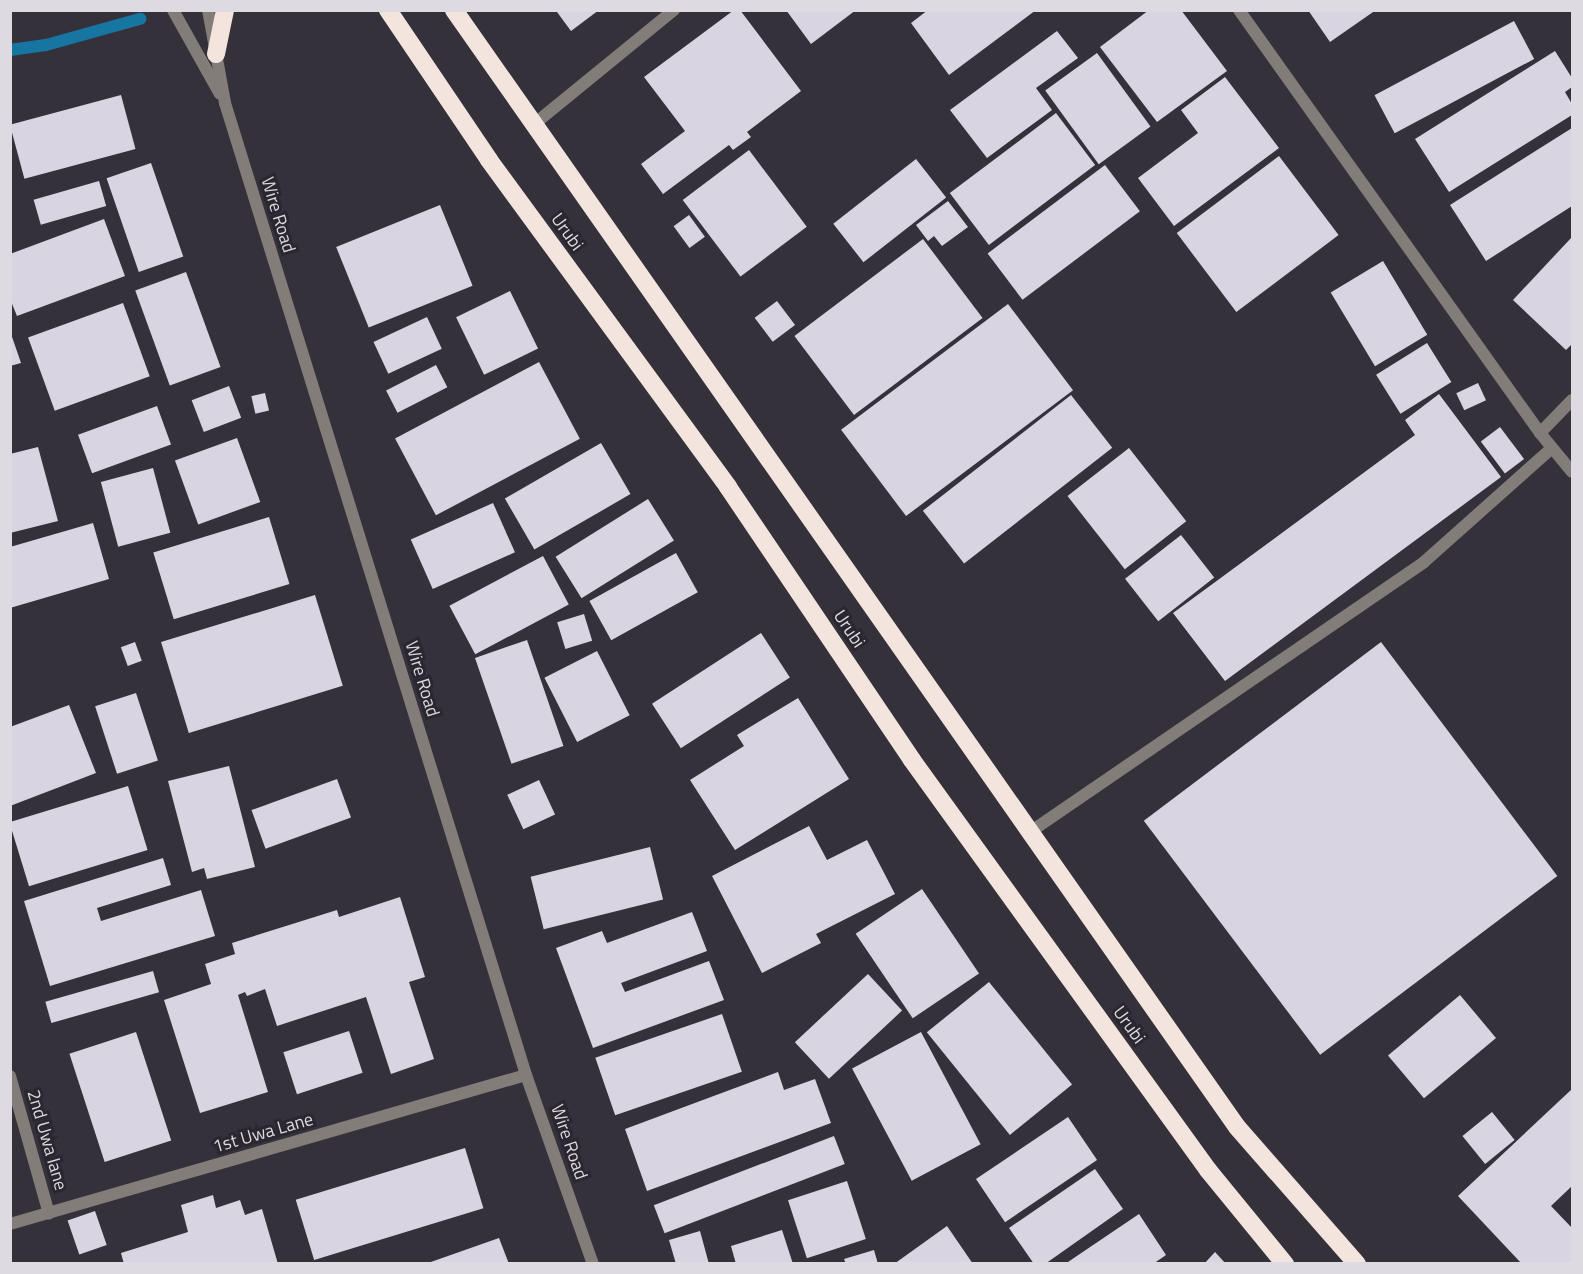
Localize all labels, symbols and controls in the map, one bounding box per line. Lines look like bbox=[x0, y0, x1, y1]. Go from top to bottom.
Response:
street label: Wire Road bbox=[256, 175, 300, 255]
street label: Urubi bbox=[546, 209, 588, 255]
street label: Urubi bbox=[829, 606, 869, 652]
street label: Wire Road bbox=[400, 639, 444, 719]
street label: Urubi bbox=[1108, 1002, 1150, 1048]
street label: 2nd Uwa lane bbox=[22, 1087, 72, 1193]
street label: Wire Road bbox=[546, 1102, 592, 1182]
street label: 1st Uwa Lane bbox=[210, 1108, 316, 1158]

